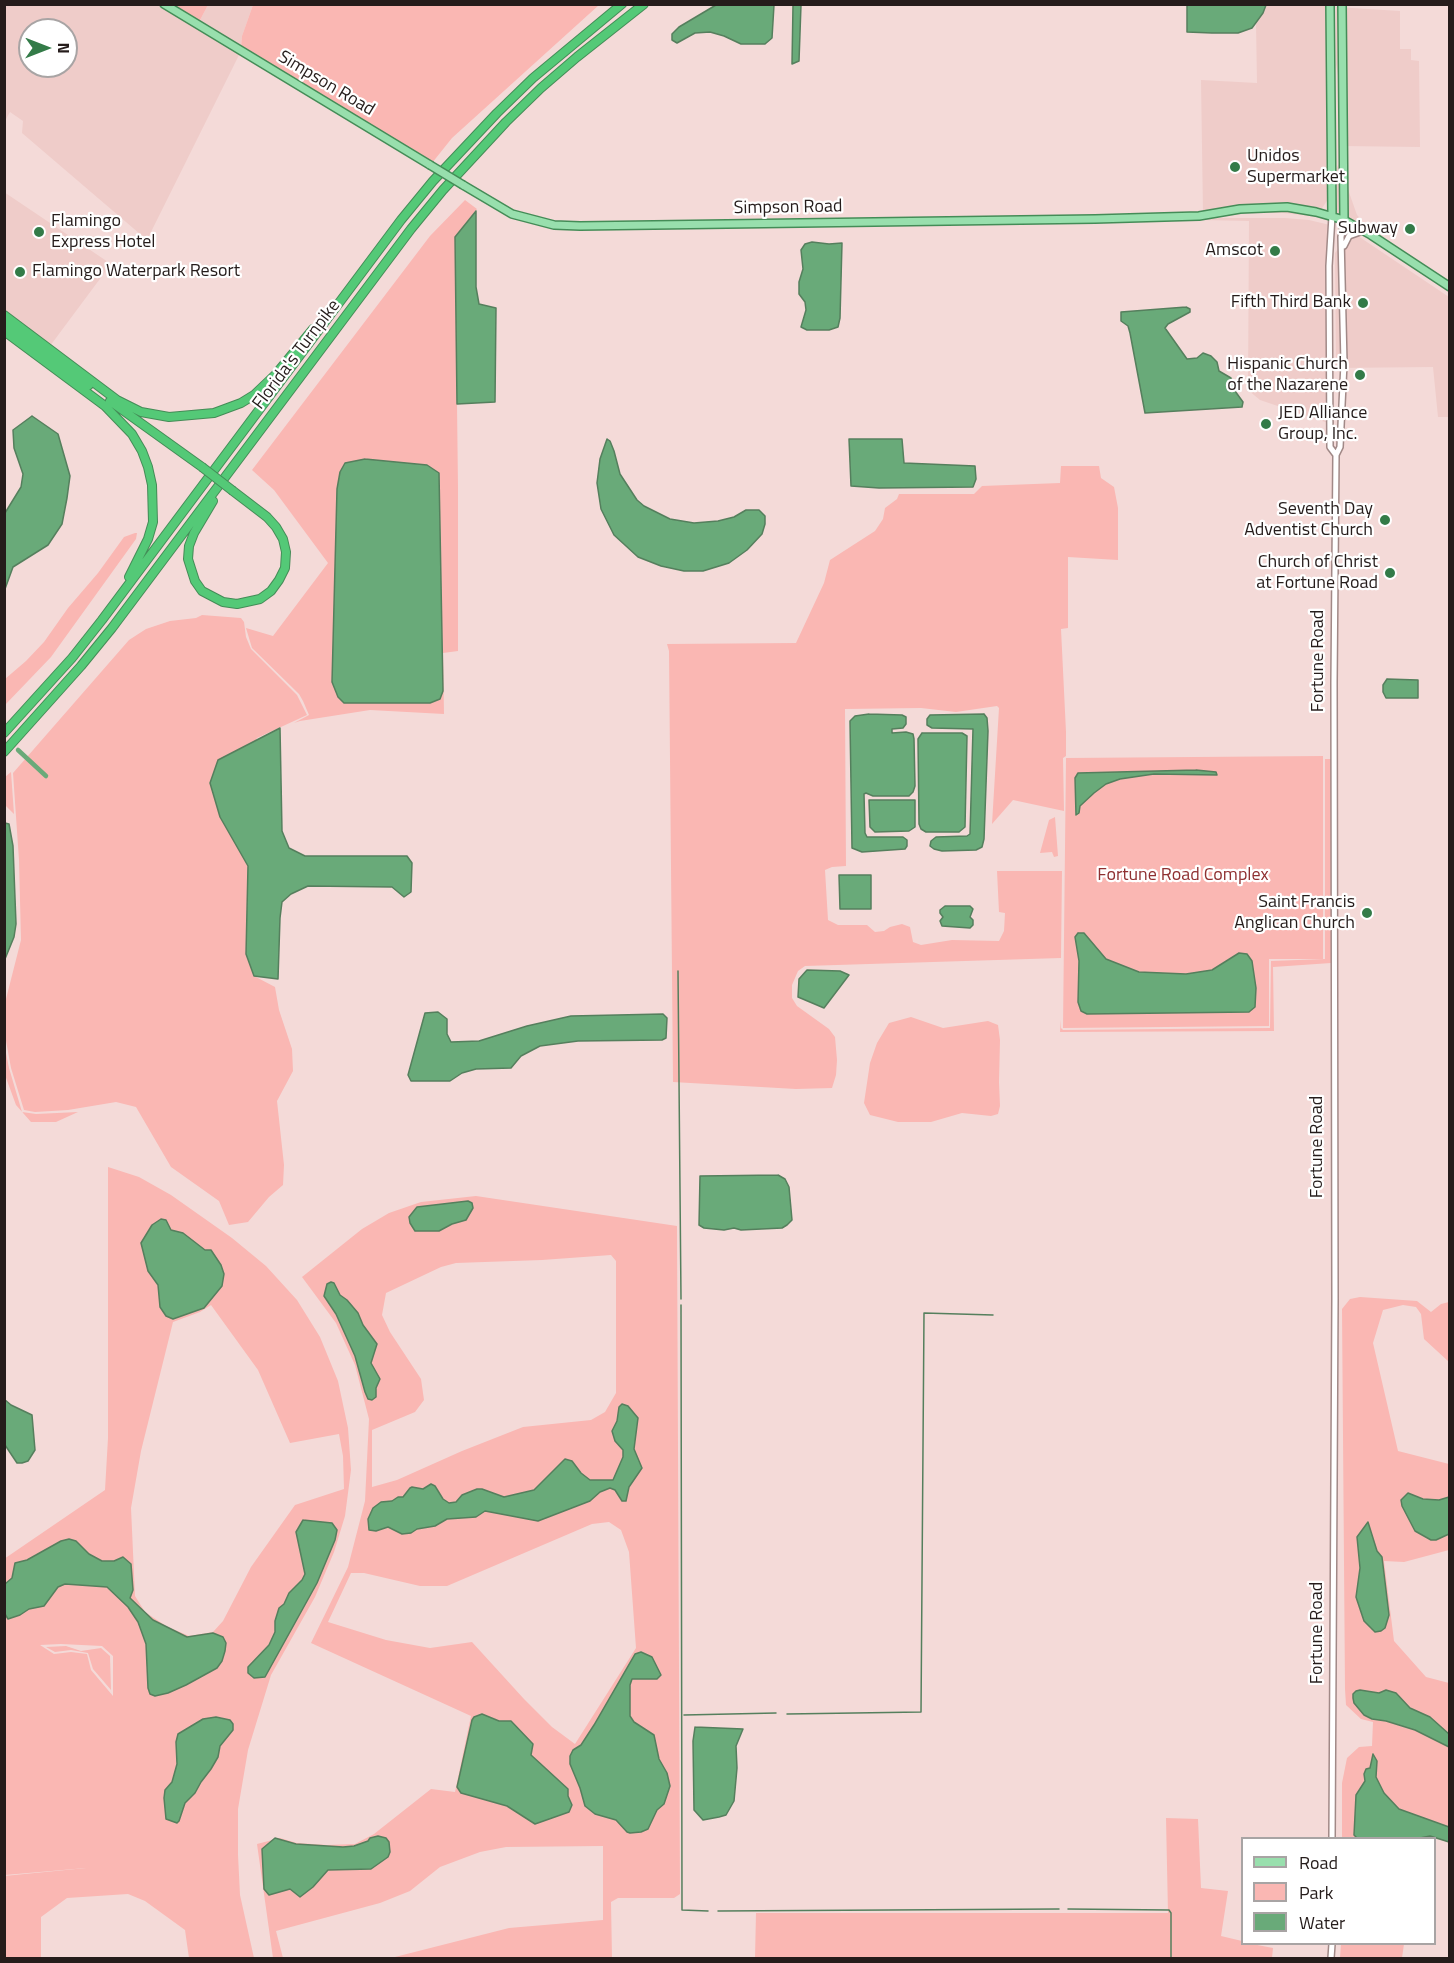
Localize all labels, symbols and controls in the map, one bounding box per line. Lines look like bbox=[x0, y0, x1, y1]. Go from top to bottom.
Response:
north arrow bbox=[18, 18, 78, 78]
text: N bbox=[52, 42, 76, 54]
street label: Simpson Road bbox=[274, 47, 378, 121]
place label: Unidos Supermarket bbox=[1247, 146, 1345, 188]
marker: Unidos Supermarket bbox=[1228, 160, 1242, 174]
street label: Simpson Road bbox=[733, 196, 843, 220]
place label: Flamingo Express Hotel bbox=[51, 211, 155, 254]
place label: Subway bbox=[1338, 218, 1398, 240]
marker: Subway bbox=[1403, 222, 1417, 236]
marker: Flamingo Express Hotel bbox=[32, 225, 46, 239]
place label: Amscot bbox=[1205, 240, 1263, 262]
marker: Amscot bbox=[1268, 244, 1282, 258]
place label: Flamingo Waterpark Resort bbox=[32, 261, 240, 283]
marker: Flamingo Waterpark Resort bbox=[13, 265, 27, 279]
place label: Fifth Third Bank bbox=[1231, 292, 1351, 314]
street label: Florida's Turnpike bbox=[249, 296, 345, 414]
marker: Fifth Third Bank bbox=[1356, 296, 1370, 310]
place label: Hispanic Church of the Nazarene bbox=[1227, 354, 1348, 397]
marker: Hispanic Church of the Nazarene bbox=[1353, 368, 1367, 382]
place label: JED Alliance Group, Inc. bbox=[1278, 403, 1367, 446]
marker: JED Alliance Group, Inc. bbox=[1259, 417, 1273, 431]
place label: Seventh Day Adventist Church bbox=[1244, 499, 1373, 542]
marker: Seventh Day Adventist Church bbox=[1378, 513, 1392, 527]
place label: Church of Christ at Fortune Road bbox=[1256, 552, 1378, 594]
marker: Church of Christ at Fortune Road bbox=[1383, 566, 1397, 580]
street label: Fortune Road bbox=[1308, 610, 1330, 712]
park label: Fortune Road Complex bbox=[1097, 865, 1269, 887]
place label: Saint Francis Anglican Church bbox=[1234, 892, 1355, 934]
marker: Saint Francis Anglican Church bbox=[1360, 906, 1374, 920]
street label: Fortune Road bbox=[1307, 1096, 1329, 1198]
street label: Fortune Road bbox=[1307, 1582, 1329, 1684]
legend bbox=[1241, 1837, 1436, 1945]
text: Road bbox=[1299, 1849, 1338, 1876]
text: Park bbox=[1299, 1879, 1333, 1906]
text: Water bbox=[1299, 1909, 1345, 1936]

